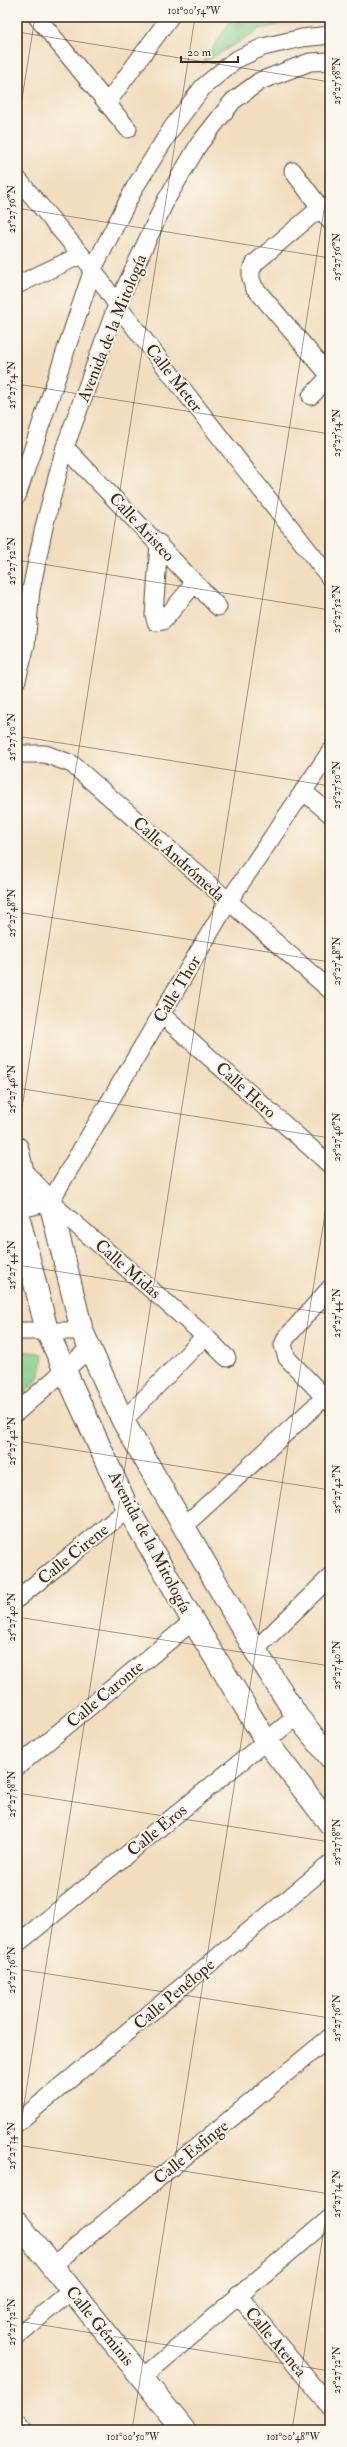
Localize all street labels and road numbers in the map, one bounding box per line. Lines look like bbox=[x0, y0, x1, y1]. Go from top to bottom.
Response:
street label: Avenida de la Mitología bbox=[72, 250, 152, 406]
street label: Calle Meter bbox=[141, 340, 208, 417]
street label: Calle Aristeo bbox=[105, 488, 179, 566]
street label: Calle Andrómeda bbox=[129, 812, 230, 906]
street label: Calle Thor bbox=[149, 951, 206, 1026]
street label: Calle Hero bbox=[211, 1057, 281, 1123]
street label: Calle Midas bbox=[91, 1235, 165, 1304]
street label: Avenida de la Mitología bbox=[103, 1467, 197, 1617]
street label: Calle Cirene bbox=[33, 1519, 113, 1589]
street label: Calle Caronte bbox=[62, 1656, 148, 1732]
street label: Calle Eros bbox=[123, 1799, 191, 1861]
street label: Calle Penélope bbox=[129, 1954, 219, 2035]
street label: Calle Esfinge bbox=[149, 2115, 233, 2189]
street label: Calle Géminis bbox=[61, 2282, 139, 2370]
street label: Calle Atenea bbox=[241, 2303, 312, 2382]

